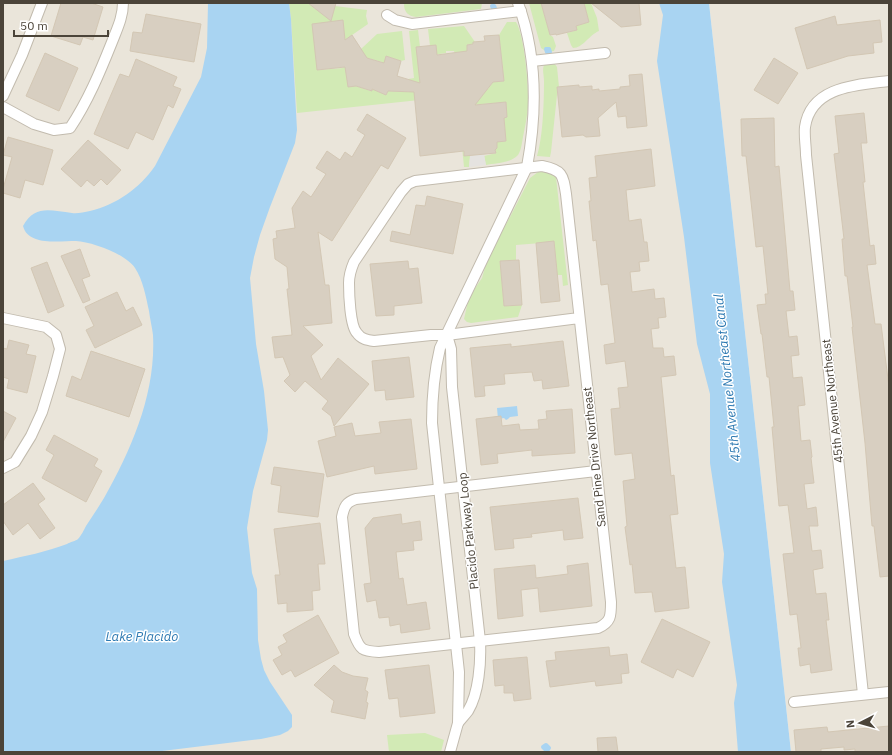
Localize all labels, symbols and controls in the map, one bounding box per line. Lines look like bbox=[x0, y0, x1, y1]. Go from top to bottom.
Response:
scale bar bbox=[14, 12, 108, 38]
text: 50 m bbox=[20, 18, 48, 33]
water label: 45th Avenue Northeast Canal bbox=[710, 293, 744, 463]
street label: 45th Avenue Northeast bbox=[818, 338, 846, 464]
street label: Sand Pine Drive Northeast bbox=[579, 386, 609, 528]
street label: Placido Parkway Loop bbox=[454, 472, 482, 590]
water label: Lake Placido bbox=[105, 628, 179, 645]
north arrow bbox=[840, 703, 880, 743]
text: N bbox=[843, 719, 857, 729]

